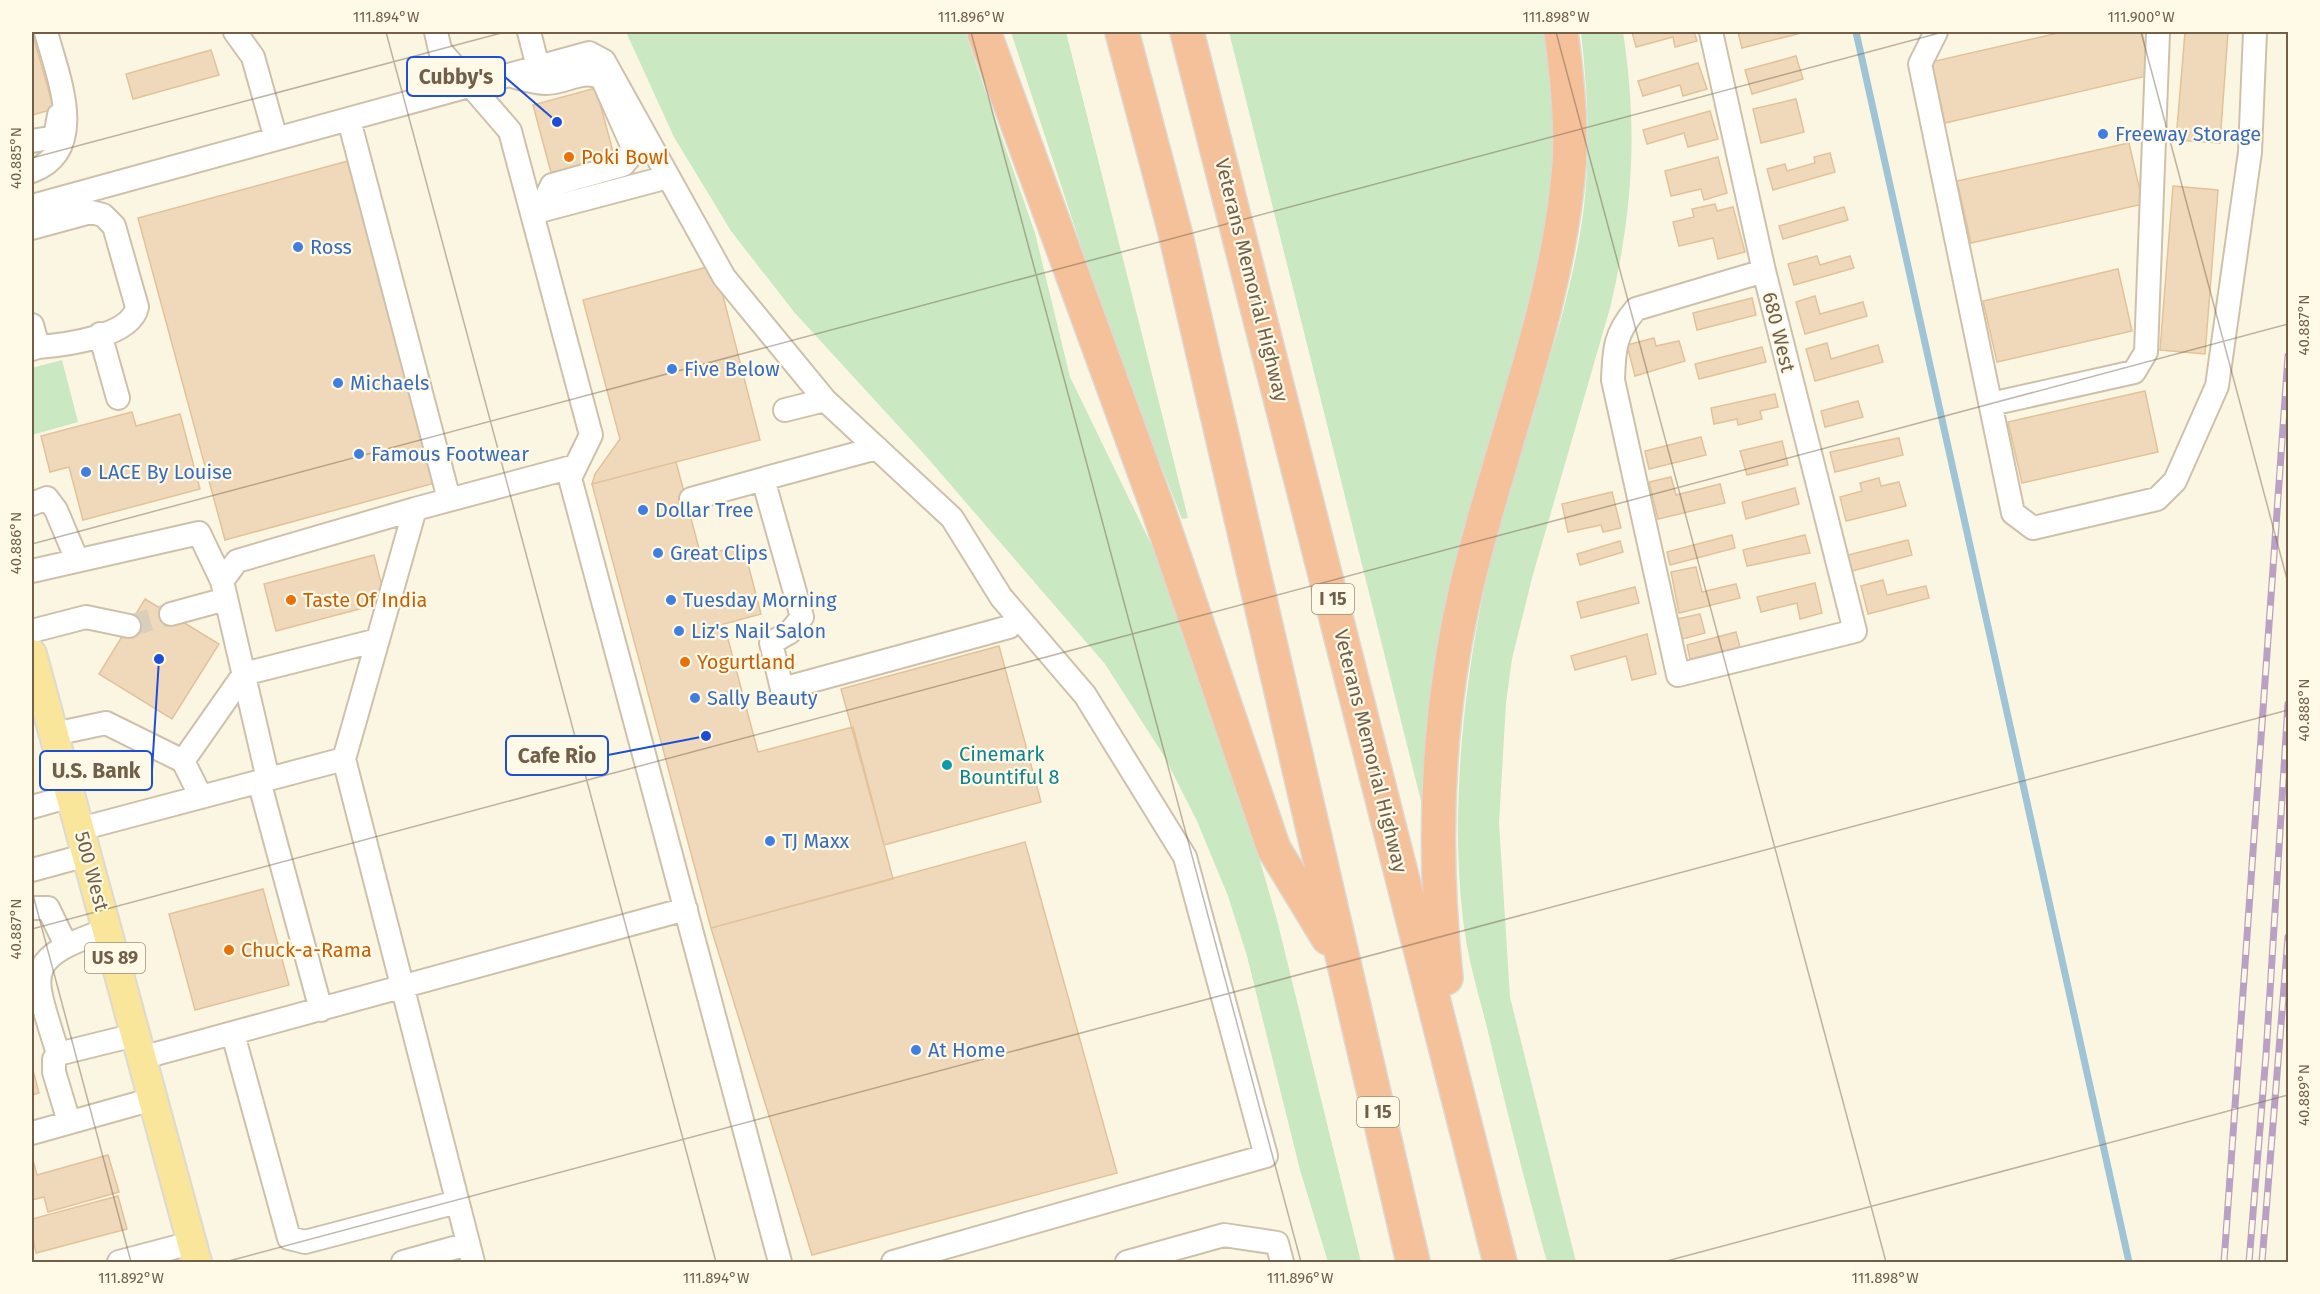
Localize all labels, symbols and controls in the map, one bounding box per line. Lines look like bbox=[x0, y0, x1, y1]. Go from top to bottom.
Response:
text: 111.894°W bbox=[353, 8, 420, 26]
text: 111.896°W bbox=[938, 8, 1005, 26]
text: 111.898°W bbox=[1522, 8, 1590, 26]
text: 111.900°W bbox=[2107, 8, 2175, 26]
callout: Cubby's bbox=[407, 57, 505, 96]
text: Cubby's bbox=[419, 64, 493, 90]
place label: Freeway Storage bbox=[2115, 122, 2261, 146]
text: 40.885°N bbox=[7, 127, 25, 189]
marker: Freeway Storage bbox=[2096, 127, 2110, 141]
place label: Poki Bowl bbox=[581, 145, 669, 169]
marker: Poki Bowl bbox=[562, 150, 576, 164]
street label: Veterans Memorial Highway bbox=[1210, 156, 1294, 404]
place label: Ross bbox=[310, 235, 352, 259]
marker: Ross bbox=[291, 240, 305, 254]
street label: 680 West bbox=[1757, 289, 1801, 375]
text: 40.887°N bbox=[2295, 294, 2313, 356]
place label: Five Below bbox=[684, 357, 780, 381]
marker: Five Below bbox=[665, 362, 679, 376]
place label: Michaels bbox=[350, 371, 429, 395]
marker: Michaels bbox=[331, 376, 345, 390]
place label: Famous Footwear bbox=[371, 442, 529, 466]
marker: Famous Footwear bbox=[352, 447, 366, 461]
place label: LACE By Louise bbox=[98, 460, 232, 484]
marker: LACE By Louise bbox=[79, 465, 93, 479]
place label: Dollar Tree bbox=[655, 498, 754, 522]
marker: Dollar Tree bbox=[636, 503, 650, 517]
text: 40.886°N bbox=[7, 512, 25, 574]
place label: Great Clips bbox=[670, 541, 768, 565]
marker: Great Clips bbox=[651, 546, 665, 560]
road number: I 15 bbox=[1312, 584, 1354, 614]
place label: Taste Of India bbox=[303, 588, 427, 612]
place label: Tuesday Morning bbox=[683, 588, 837, 612]
marker: Taste Of India bbox=[284, 593, 298, 607]
marker: Tuesday Morning bbox=[664, 593, 678, 607]
place label: Liz's Nail Salon bbox=[691, 619, 826, 643]
marker: Liz's Nail Salon bbox=[672, 624, 686, 638]
street label: Veterans Memorial Highway bbox=[1329, 627, 1413, 875]
place label: Yogurtland bbox=[697, 650, 795, 674]
marker: Yogurtland bbox=[678, 655, 692, 669]
text: 40.888°N bbox=[2295, 679, 2313, 741]
place label: Sally Beauty bbox=[707, 686, 818, 710]
marker: Sally Beauty bbox=[688, 691, 702, 705]
callout: Cafe Rio bbox=[506, 736, 608, 775]
place label: Cinemark Bountiful 8 bbox=[959, 742, 1060, 789]
text: Cafe Rio bbox=[518, 743, 596, 769]
callout: U.S. Bank bbox=[40, 751, 152, 790]
text: U.S. Bank bbox=[52, 758, 141, 784]
marker: Cinemark Bountiful 8 bbox=[940, 758, 954, 772]
street label: 500 West bbox=[70, 829, 114, 914]
place label: TJ Maxx bbox=[782, 829, 850, 853]
marker: TJ Maxx bbox=[763, 834, 777, 848]
text: 40.887°N bbox=[7, 898, 25, 960]
place label: Chuck-a-Rama bbox=[241, 938, 372, 962]
road number: US 89 bbox=[85, 943, 145, 973]
marker: Chuck-a-Rama bbox=[222, 943, 236, 957]
place label: At Home bbox=[928, 1038, 1005, 1062]
marker: At Home bbox=[909, 1043, 923, 1057]
text: 40.889°N bbox=[2295, 1064, 2313, 1126]
road number: I 15 bbox=[1357, 1097, 1399, 1127]
text: 111.892°W bbox=[98, 1269, 165, 1287]
text: 111.894°W bbox=[683, 1269, 750, 1287]
text: 111.896°W bbox=[1267, 1269, 1334, 1287]
text: 111.898°W bbox=[1851, 1269, 1919, 1287]

